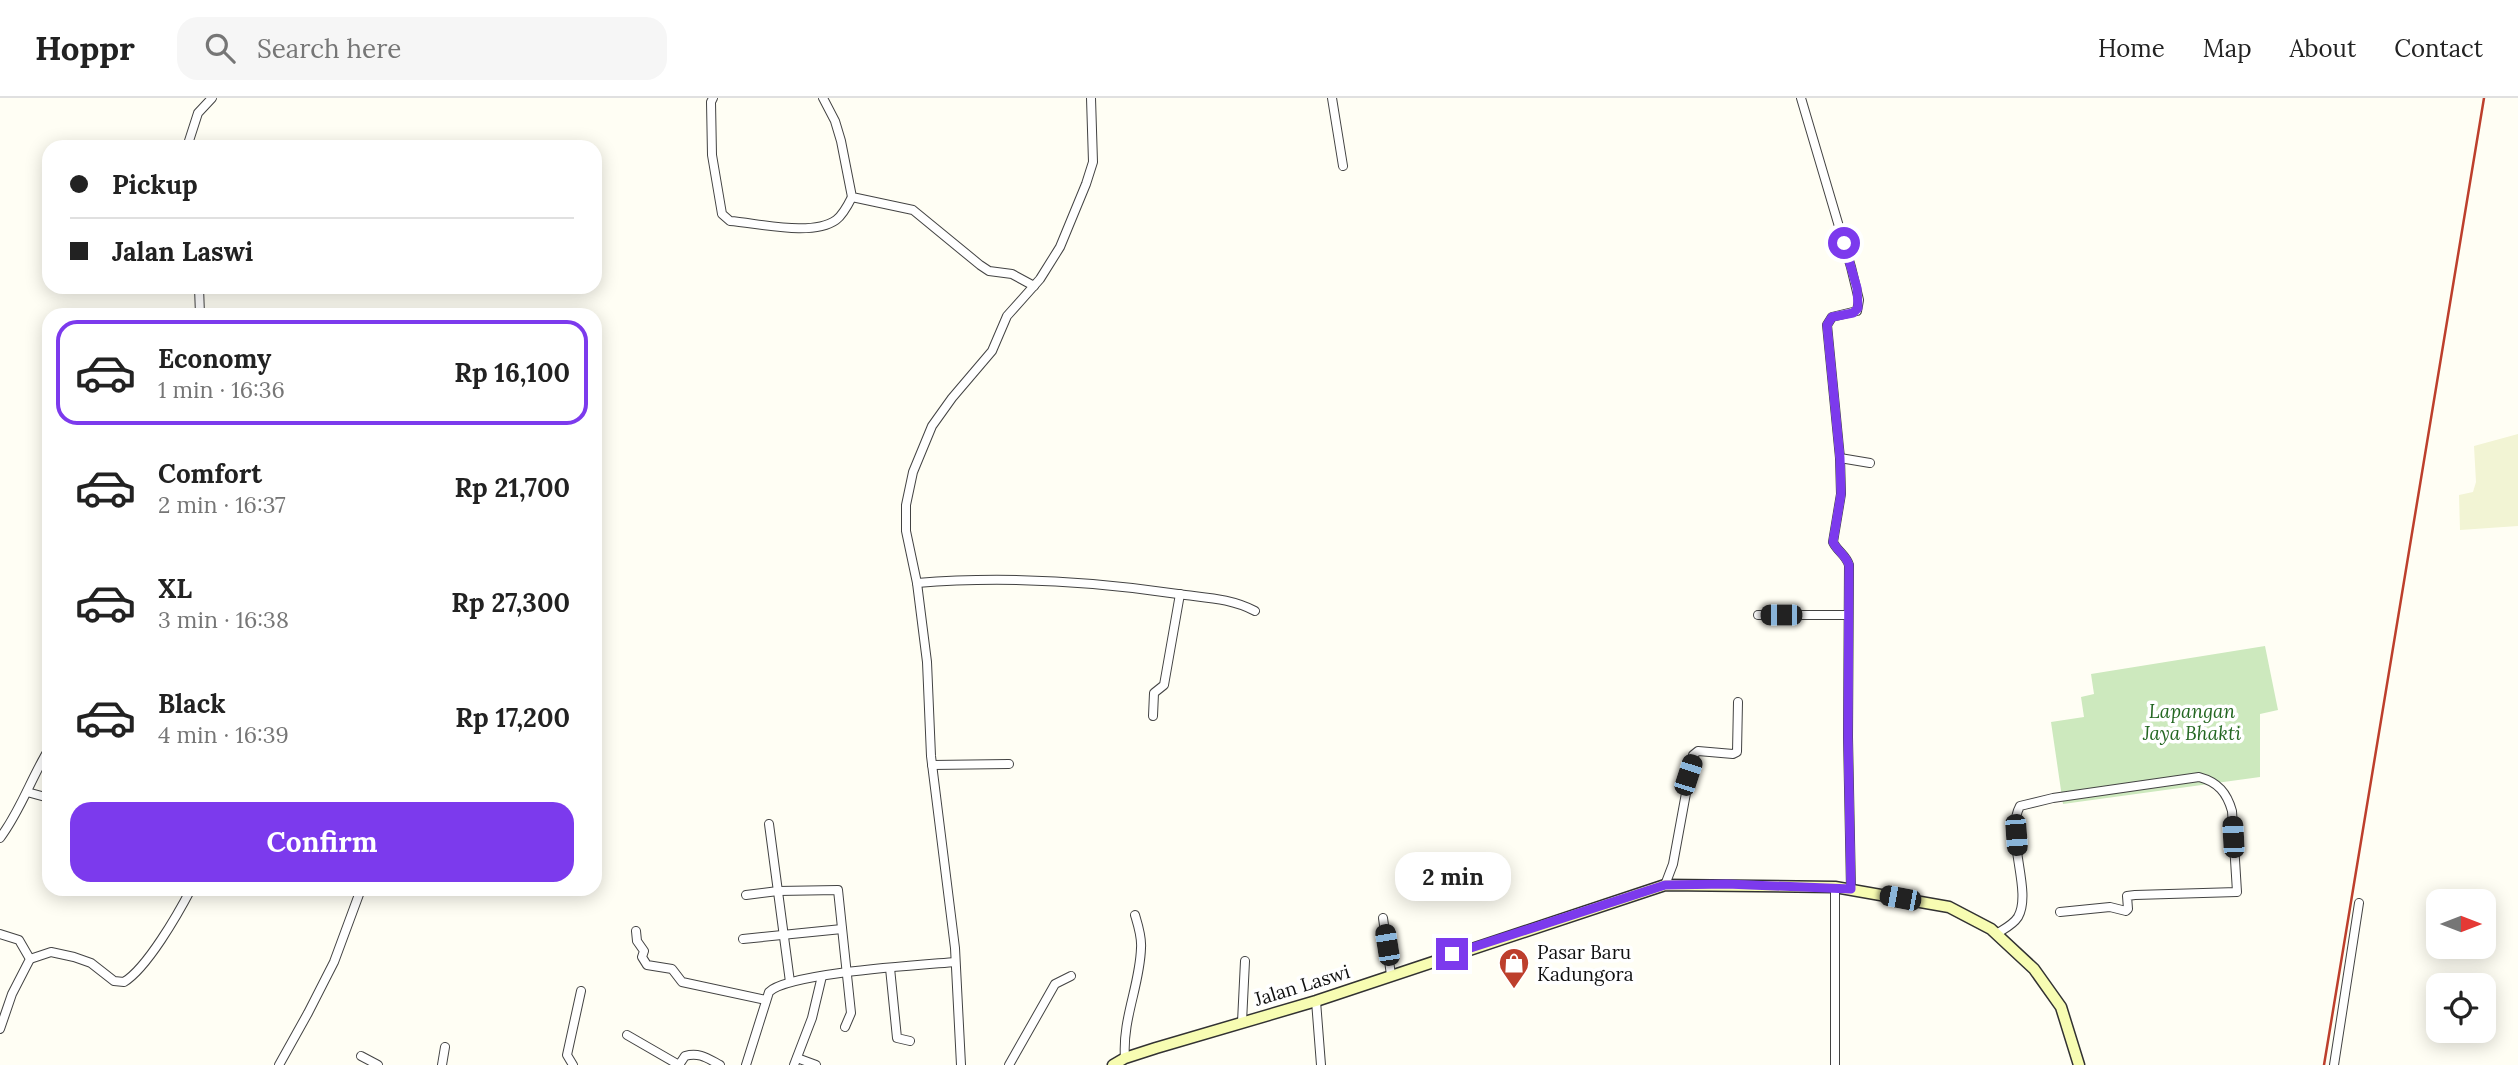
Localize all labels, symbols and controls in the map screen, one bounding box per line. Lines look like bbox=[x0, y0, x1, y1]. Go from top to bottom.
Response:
search box bbox=[177, 17, 667, 80]
text: Hoppr bbox=[35, 27, 135, 69]
icon: search bbox=[201, 29, 239, 67]
text: Search here bbox=[257, 32, 401, 65]
text: Home bbox=[2098, 33, 2165, 64]
text: Map bbox=[2203, 33, 2252, 64]
text: About bbox=[2290, 33, 2356, 64]
text: Contact bbox=[2394, 33, 2483, 64]
text: Pickup bbox=[112, 168, 198, 201]
route start bbox=[1828, 227, 1860, 259]
text: Jalan Laswi bbox=[112, 235, 253, 268]
icon: car bbox=[74, 341, 137, 404]
text: Economy bbox=[158, 342, 271, 375]
text: Rp 16,100 bbox=[454, 356, 570, 389]
text: 1 min · 16:36 bbox=[158, 375, 285, 404]
icon: car bbox=[74, 456, 137, 519]
text: Comfort bbox=[158, 457, 262, 490]
text: Rp 21,700 bbox=[454, 471, 570, 504]
text: 2 min · 16:37 bbox=[158, 490, 286, 519]
icon: car bbox=[74, 571, 137, 634]
text: XL bbox=[158, 572, 192, 605]
text: Rp 27,300 bbox=[451, 586, 570, 619]
text: 3 min · 16:38 bbox=[158, 605, 289, 634]
car bbox=[1761, 605, 1803, 626]
icon: car bbox=[74, 686, 137, 749]
text: Black bbox=[158, 687, 226, 720]
park label: Lapangan Jaya Bhakti bbox=[2142, 699, 2241, 745]
text: Rp 17,200 bbox=[455, 701, 570, 734]
text: 4 min · 16:39 bbox=[158, 720, 289, 749]
car bbox=[1672, 752, 1705, 798]
button: Confirm bbox=[70, 802, 574, 882]
car bbox=[2005, 813, 2028, 857]
car bbox=[2222, 815, 2245, 859]
callout: 2 min bbox=[1394, 852, 1510, 902]
text: 2 min bbox=[1422, 862, 1484, 891]
car bbox=[1878, 884, 1923, 912]
north arrow bbox=[2426, 889, 2496, 959]
map controls bbox=[2426, 889, 2496, 1043]
car bbox=[1374, 923, 1401, 967]
route end bbox=[1436, 938, 1468, 970]
place label: Pasar Baru Kadungora bbox=[1537, 940, 1634, 986]
shop icon: Pasar Baru Kadungora bbox=[1497, 946, 1531, 990]
street label: Jalan Laswi bbox=[1250, 959, 1353, 1011]
button: locate bbox=[2426, 973, 2496, 1043]

